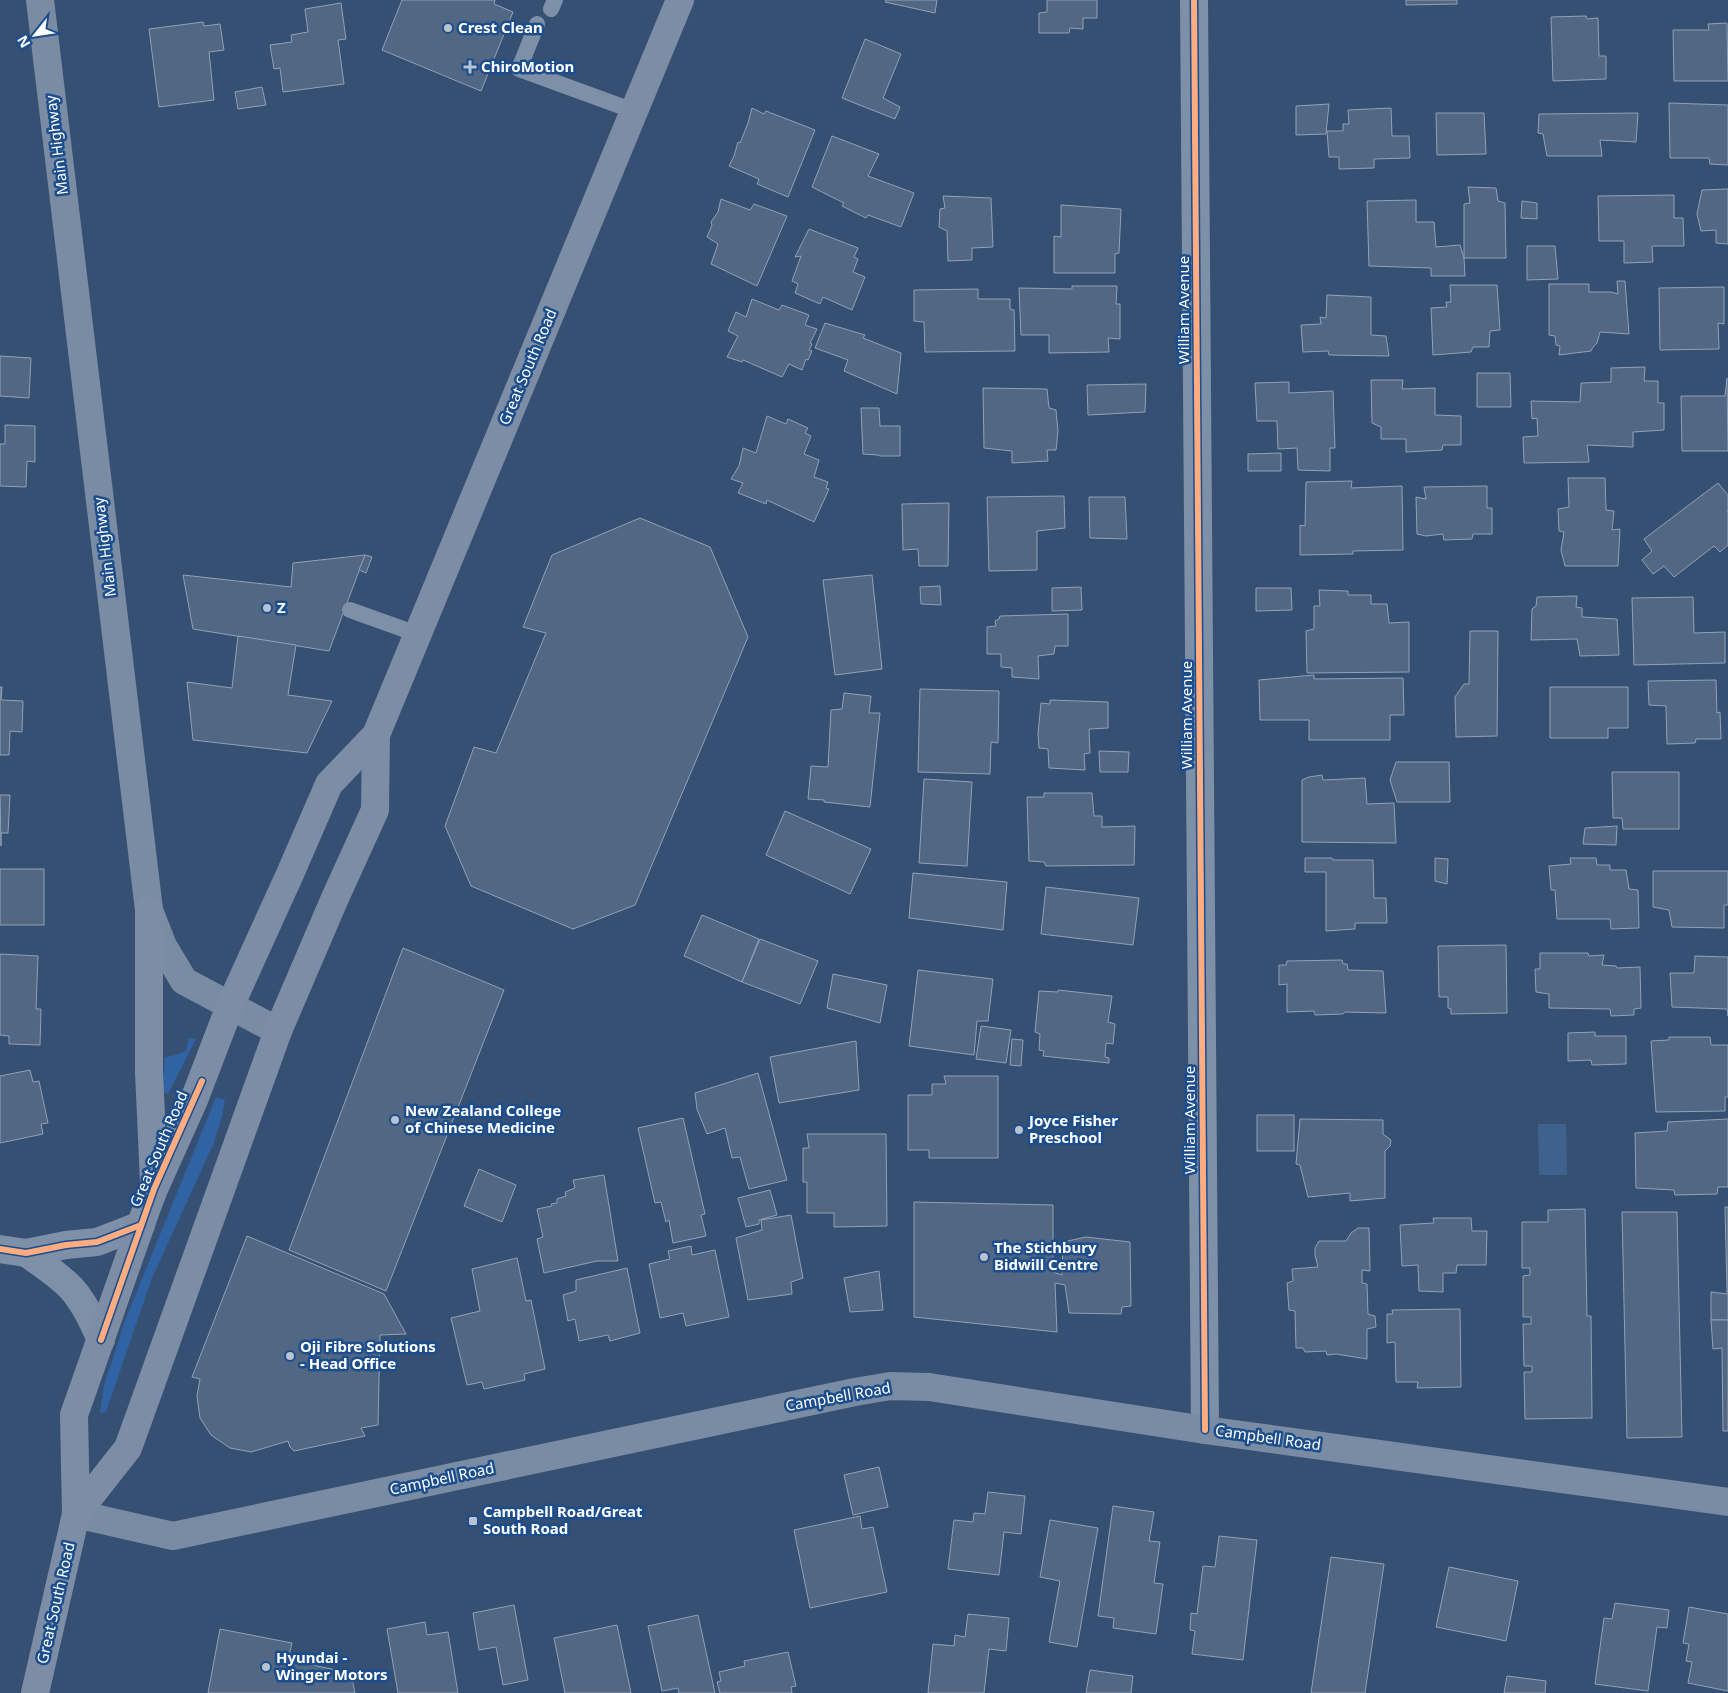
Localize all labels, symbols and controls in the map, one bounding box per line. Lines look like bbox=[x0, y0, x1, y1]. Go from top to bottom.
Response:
north arrow bbox=[10, 10, 60, 60]
place label: Crest Clean bbox=[458, 17, 543, 37]
marker: Crest Clean bbox=[442, 22, 454, 34]
text: N bbox=[12, 32, 34, 51]
place label: ChiroMotion bbox=[481, 56, 574, 76]
marker: ChiroMotion bbox=[463, 60, 477, 74]
street label: Main Highway bbox=[40, 94, 72, 196]
street label: William Avenue bbox=[1173, 256, 1193, 364]
street label: Great South Road bbox=[494, 306, 561, 428]
street label: Main Highway bbox=[88, 496, 120, 598]
place label: Z bbox=[277, 597, 286, 617]
marker: Z bbox=[261, 602, 273, 614]
street label: William Avenue bbox=[1176, 661, 1196, 769]
street label: William Avenue bbox=[1179, 1066, 1199, 1174]
street label: Great South Road bbox=[125, 1088, 192, 1210]
place label: New Zealand College of Chinese Medicine bbox=[405, 1100, 561, 1137]
place label: Joyce Fisher Preschool bbox=[1027, 1110, 1118, 1147]
marker: New Zealand College of Chinese Medicine bbox=[389, 1114, 401, 1126]
marker: Joyce Fisher Preschool bbox=[1013, 1124, 1025, 1136]
place label: The Stichbury Bidwill Centre bbox=[994, 1237, 1098, 1274]
marker: The Stichbury Bidwill Centre bbox=[978, 1251, 990, 1263]
place label: Oji Fibre Solutions - Head Office bbox=[300, 1336, 436, 1373]
marker: Oji Fibre Solutions - Head Office bbox=[284, 1350, 296, 1362]
street label: Campbell Road bbox=[784, 1377, 892, 1415]
street label: Campbell Road bbox=[1214, 1420, 1322, 1454]
street label: Campbell Road bbox=[388, 1457, 496, 1499]
place label: Campbell Road/Great South Road bbox=[483, 1501, 643, 1538]
marker: Campbell Road/Great South Road bbox=[467, 1515, 479, 1527]
street label: Great South Road bbox=[31, 1540, 79, 1666]
place label: Hyundai - Winger Motors bbox=[276, 1647, 387, 1684]
marker: Hyundai - Winger Motors bbox=[260, 1661, 272, 1673]

